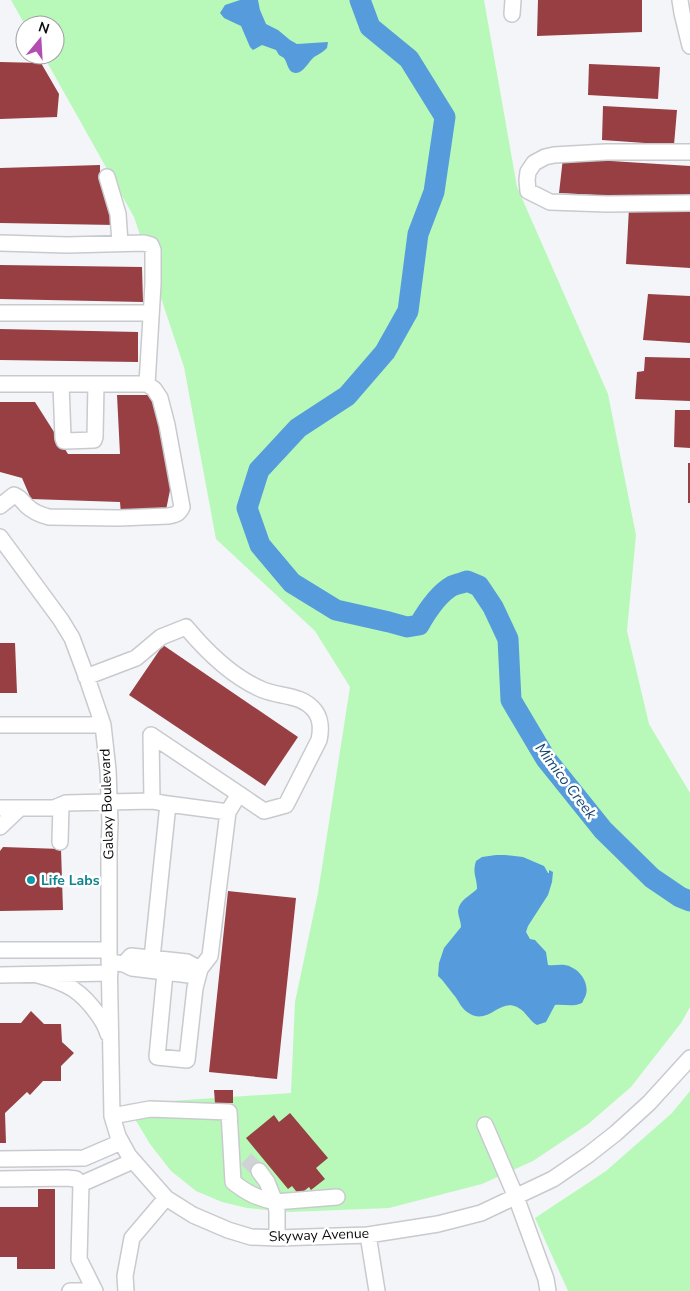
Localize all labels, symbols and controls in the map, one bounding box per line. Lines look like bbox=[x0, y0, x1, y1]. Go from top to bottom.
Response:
north arrow bbox=[15, 15, 65, 65]
text: N bbox=[36, 17, 52, 39]
water label: Mimico Creek bbox=[531, 739, 602, 824]
street label: Galaxy Boulevard bbox=[96, 748, 118, 860]
place label: Life Labs bbox=[41, 871, 100, 890]
marker: Life Labs bbox=[25, 874, 37, 886]
street label: Skyway Avenue bbox=[269, 1224, 369, 1246]

